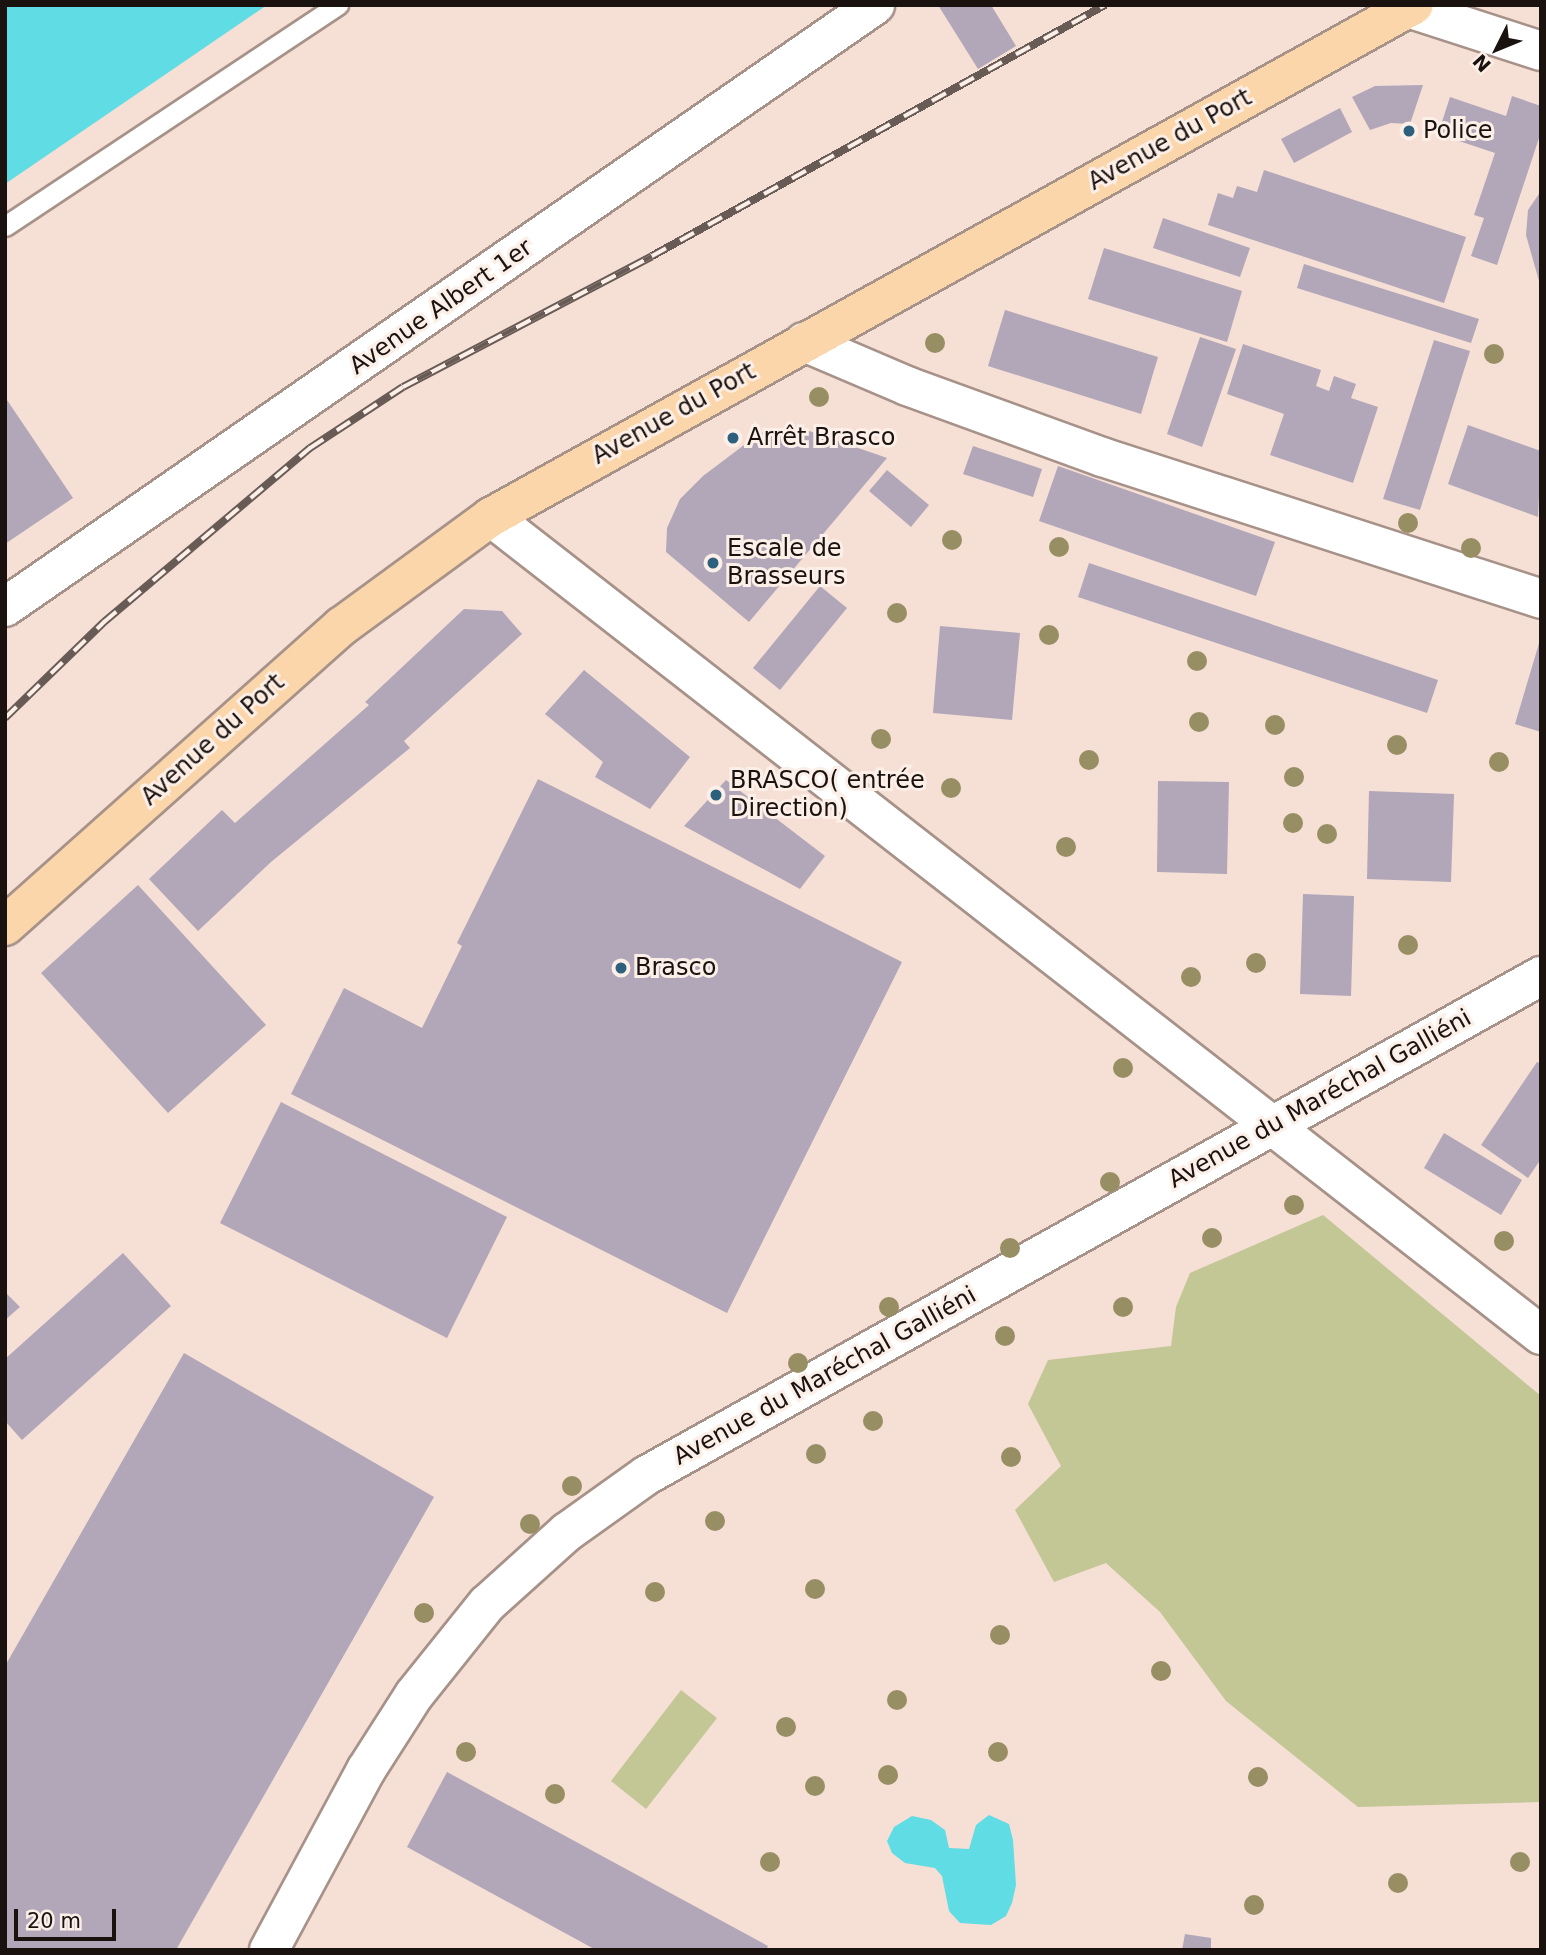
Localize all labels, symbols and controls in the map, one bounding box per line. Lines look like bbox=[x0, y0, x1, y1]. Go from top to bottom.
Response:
north arrow bbox=[1462, 14, 1532, 84]
text: N bbox=[1468, 50, 1495, 77]
street label: Avenue du Port bbox=[1083, 83, 1257, 197]
place label: Police bbox=[1423, 117, 1493, 145]
marker: Police bbox=[1401, 123, 1417, 139]
street label: Avenue Albert 1er bbox=[344, 233, 538, 381]
street label: Avenue du Port bbox=[587, 357, 761, 471]
place label: Arrêt Brasco bbox=[747, 424, 895, 452]
marker: Arrêt Brasco bbox=[725, 430, 741, 446]
place label: Escale de Brasseurs bbox=[727, 535, 845, 591]
marker: Escale de Brasseurs bbox=[705, 555, 721, 571]
street label: Avenue du Port bbox=[136, 668, 290, 812]
place label: BRASCO( entrée Direction) bbox=[730, 767, 925, 823]
marker: BRASCO( entrée Direction) bbox=[708, 787, 724, 803]
place label: Brasco bbox=[635, 954, 716, 982]
marker: Brasco bbox=[613, 960, 629, 976]
street label: Avenue du Maréchal Galliéni bbox=[1164, 1004, 1476, 1194]
street label: Avenue du Maréchal Galliéni bbox=[669, 1281, 981, 1471]
scale bar bbox=[18, 1896, 119, 1940]
text: 20 m bbox=[27, 1909, 81, 1933]

